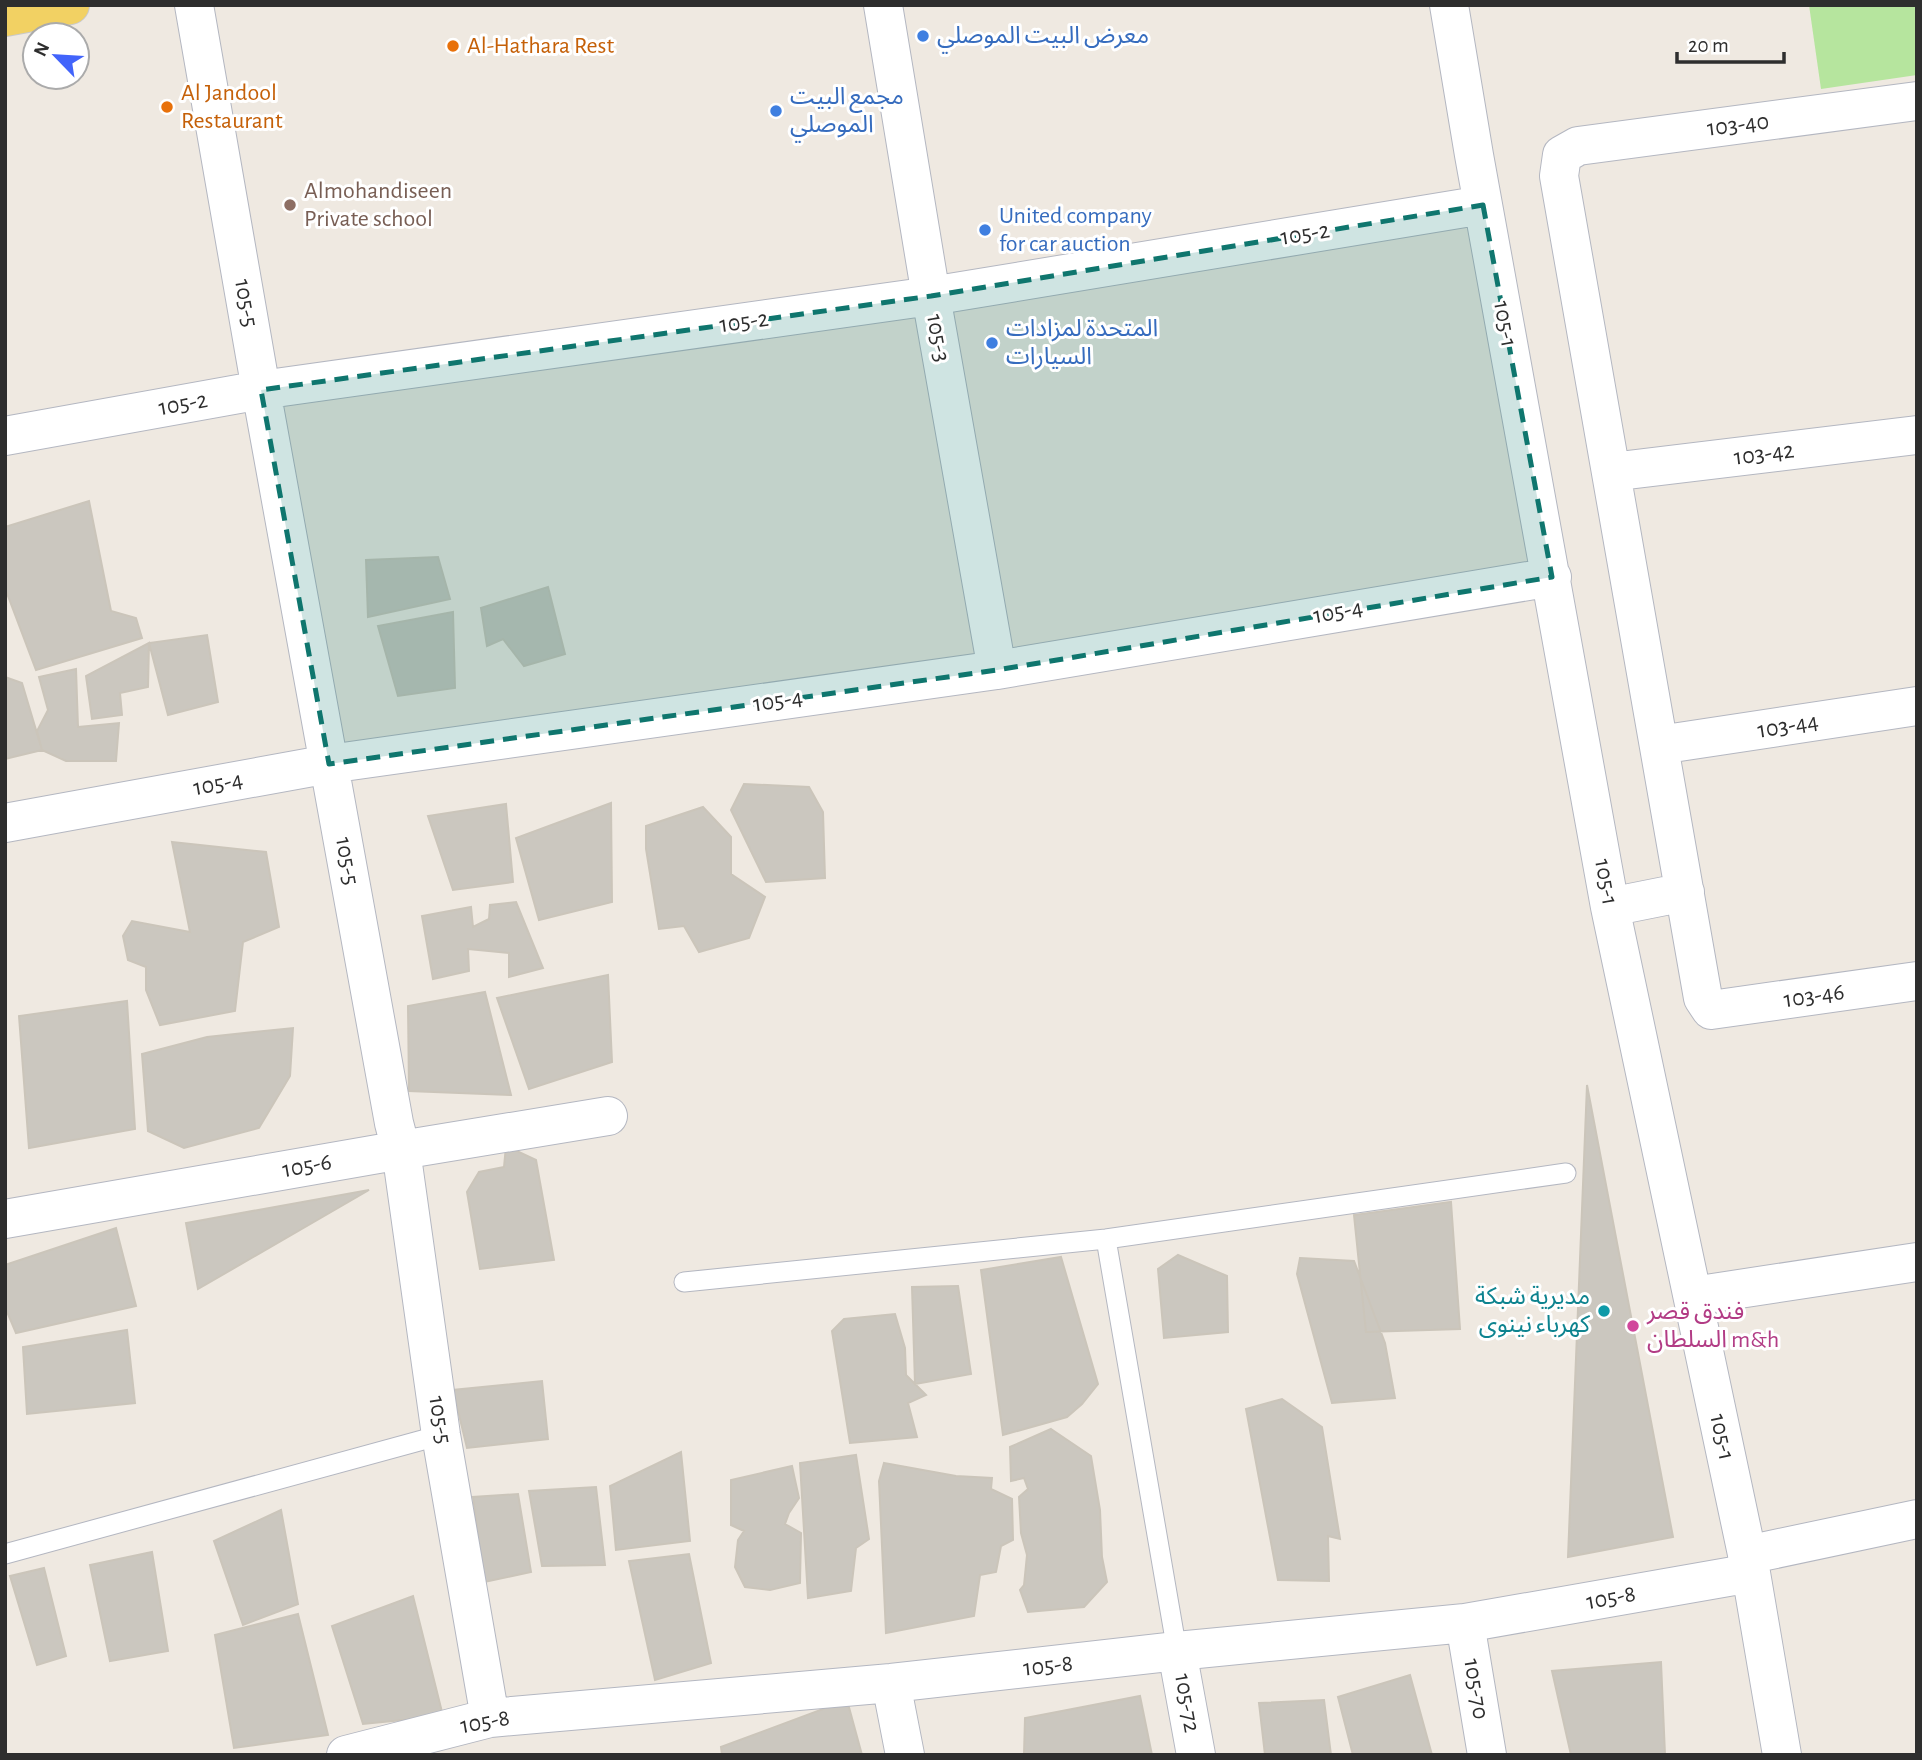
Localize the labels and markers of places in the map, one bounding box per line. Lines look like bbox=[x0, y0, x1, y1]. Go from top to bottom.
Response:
place label: معرض البيت الموصلي bbox=[937, 24, 1149, 54]
marker: معرض البيت الموصلي bbox=[915, 28, 931, 44]
place label: Al-Hathara Rest bbox=[467, 34, 614, 58]
marker: Al-Hathara Rest bbox=[445, 38, 461, 54]
place label: Al Jandool Restaurant bbox=[181, 81, 283, 133]
place label: مجمع البيت الموصلي bbox=[790, 85, 904, 143]
marker: Al Jandool Restaurant bbox=[159, 99, 175, 115]
marker: مجمع البيت الموصلي bbox=[768, 103, 784, 119]
place label: Almohandiseen Private school bbox=[304, 179, 452, 231]
marker: Almohandiseen Private school bbox=[282, 197, 298, 213]
place label: United company for car auction bbox=[999, 204, 1152, 256]
marker: United company for car auction bbox=[977, 222, 993, 238]
place label: المتحدة لمزادات السيارات bbox=[1006, 317, 1158, 370]
marker: المتحدة لمزادات السيارات bbox=[984, 335, 1000, 351]
place label: مديرية شبكة كهرباء نينوى bbox=[1475, 1285, 1591, 1338]
place label: فندق قصر السلطان m&h bbox=[1646, 1300, 1779, 1353]
marker: مديرية شبكة كهرباء نينوى bbox=[1596, 1303, 1612, 1319]
marker: فندق قصر السلطان m&h bbox=[1625, 1318, 1641, 1334]

